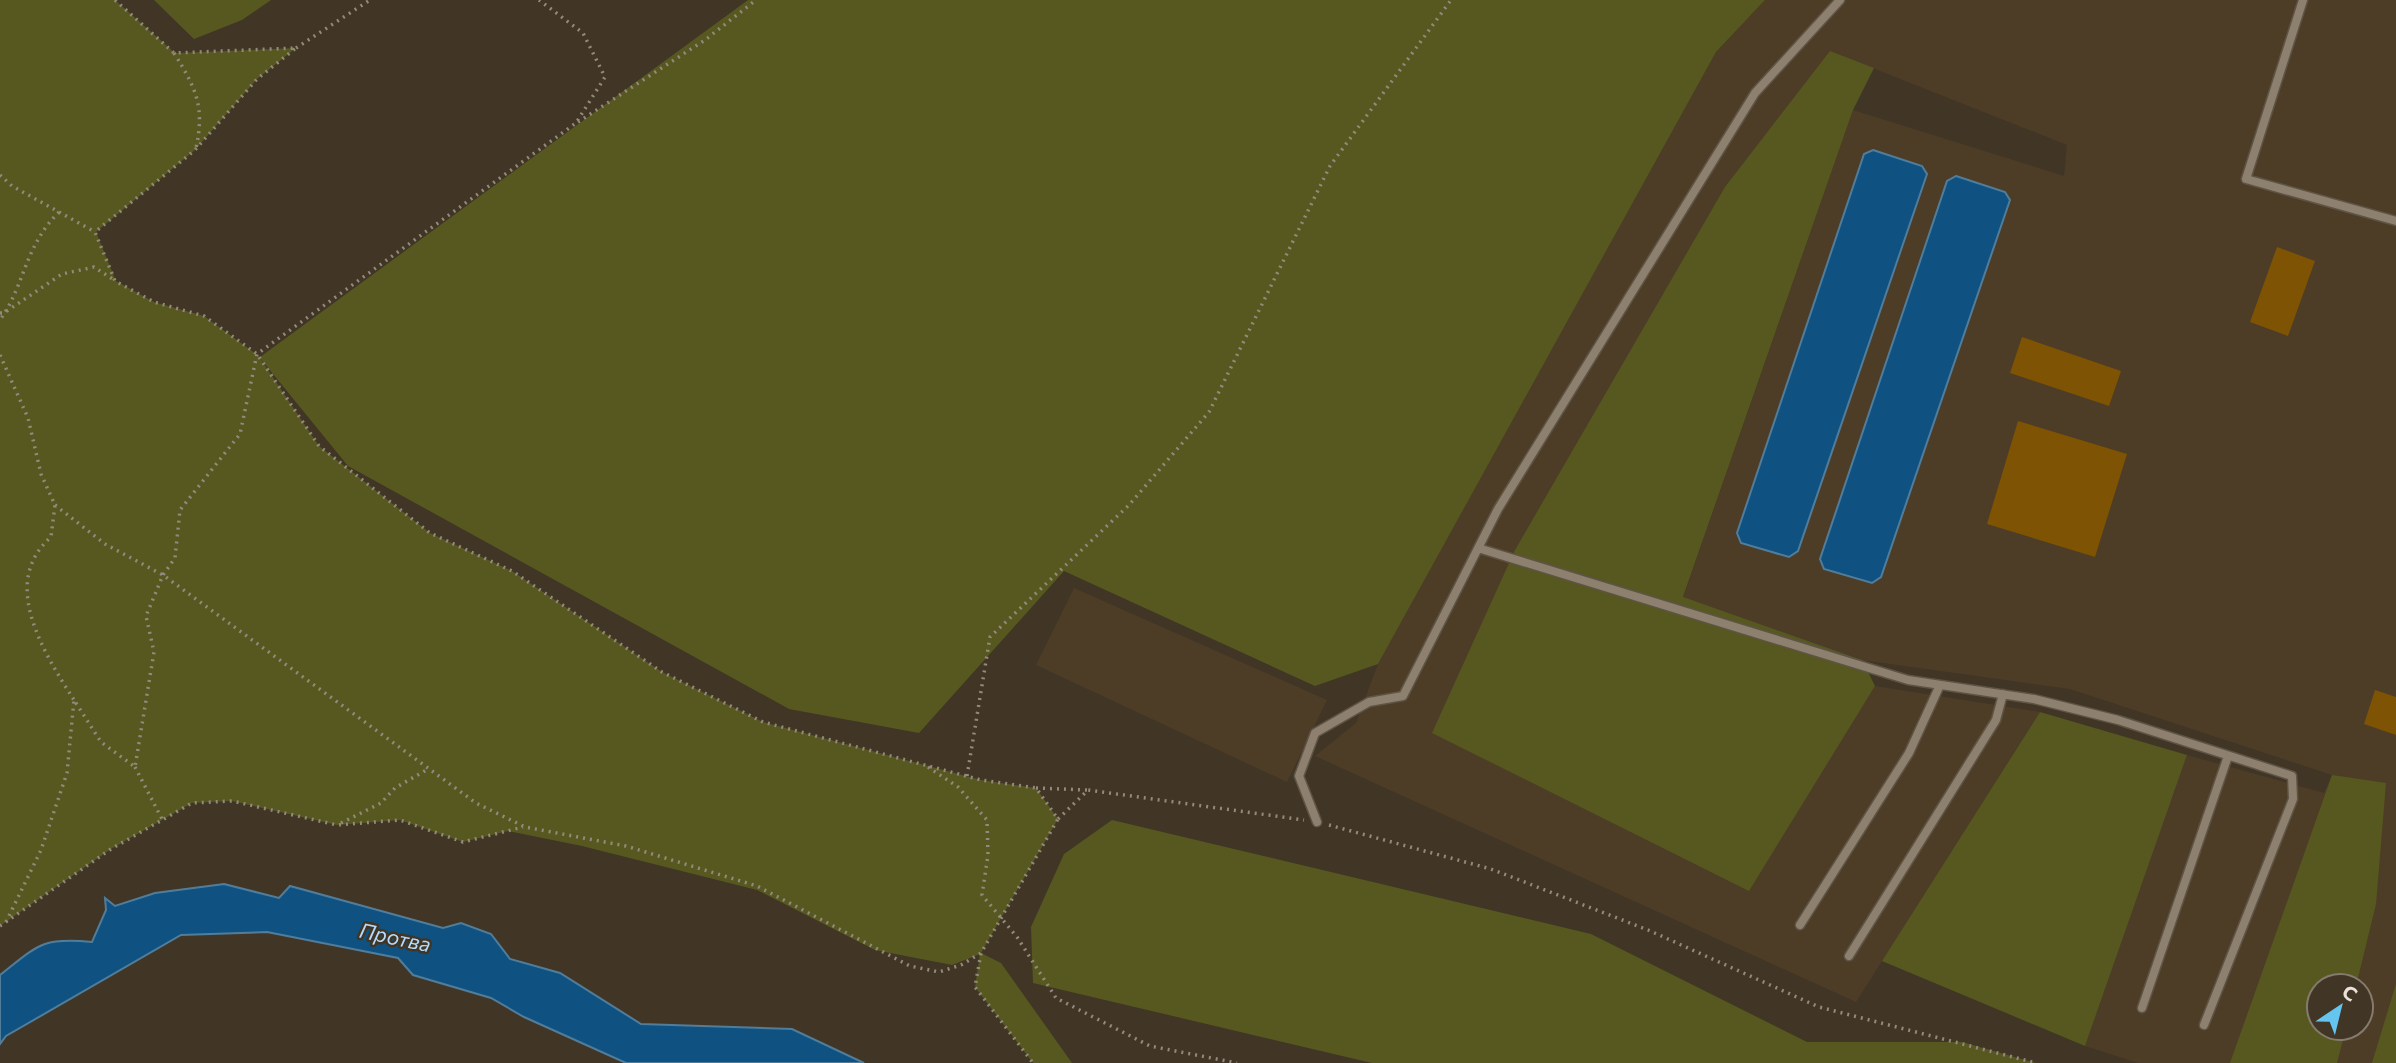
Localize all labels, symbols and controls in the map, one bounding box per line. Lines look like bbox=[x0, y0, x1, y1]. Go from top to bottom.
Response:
water label: Протва bbox=[357, 917, 433, 956]
north arrow bbox=[2305, 972, 2375, 1042]
text: С bbox=[2338, 980, 2362, 1006]

